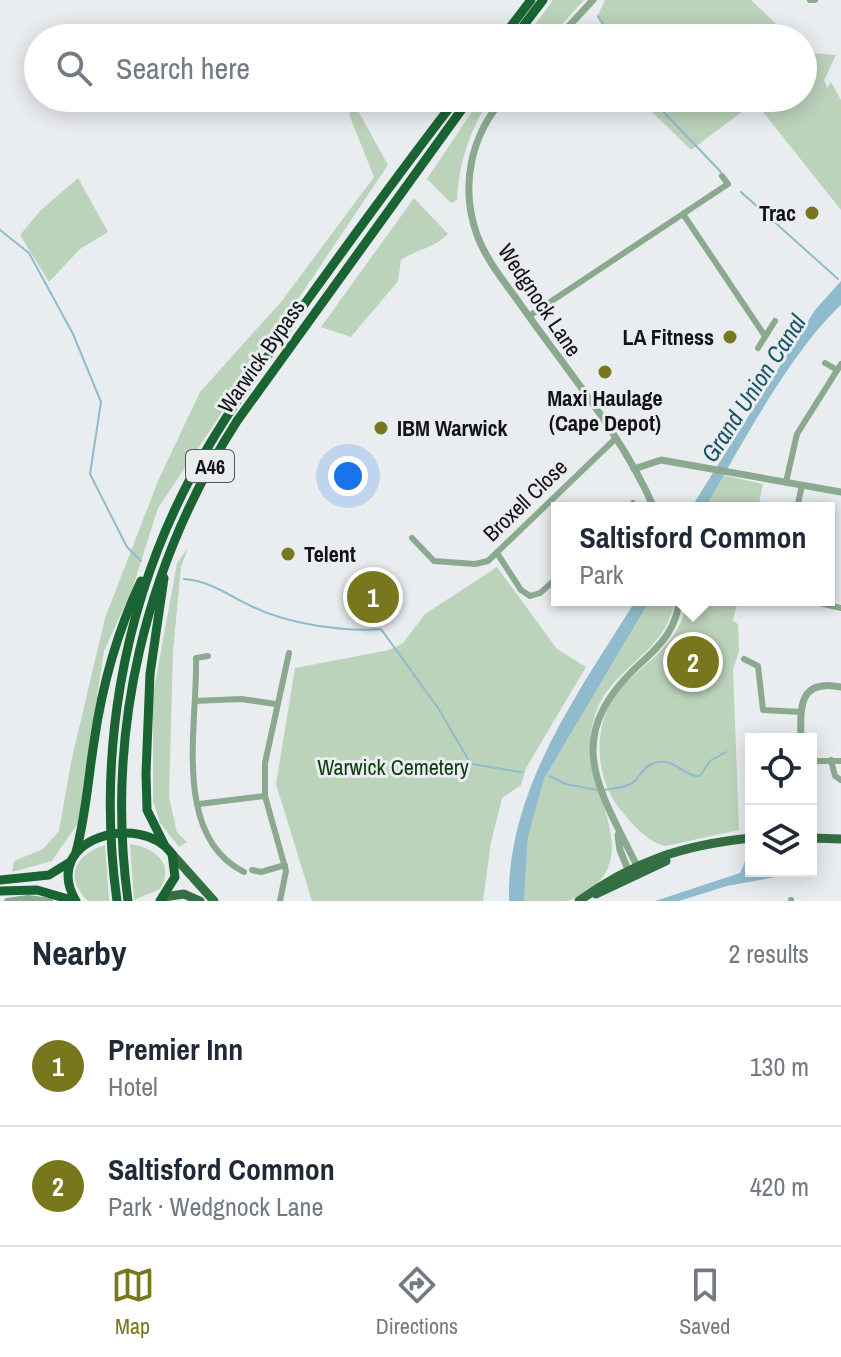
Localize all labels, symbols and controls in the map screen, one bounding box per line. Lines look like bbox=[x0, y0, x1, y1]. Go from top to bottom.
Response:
search box bbox=[24, 24, 817, 112]
icon: search bbox=[52, 46, 96, 90]
text: Search here bbox=[116, 48, 250, 88]
place label: Trac bbox=[759, 198, 796, 228]
marker: Trac bbox=[803, 204, 821, 222]
street label: Wedgnock Lane bbox=[491, 238, 589, 362]
street label: Warwick Bypass bbox=[211, 293, 311, 419]
water label: Grand Union Canal bbox=[693, 308, 813, 468]
place label: LA Fitness bbox=[622, 322, 714, 352]
marker: LA Fitness bbox=[721, 328, 739, 346]
marker: Maxi Haulage (Cape Depot) bbox=[596, 363, 614, 381]
place label: Maxi Haulage (Cape Depot) bbox=[547, 383, 663, 438]
place label: IBM Warwick bbox=[397, 413, 509, 443]
marker: IBM Warwick bbox=[372, 419, 390, 437]
road number: A46 bbox=[186, 450, 234, 482]
street label: Broxell Close bbox=[476, 452, 574, 548]
your location bbox=[328, 456, 368, 496]
popup bbox=[551, 502, 835, 606]
text: Saltisford Common bbox=[580, 517, 806, 557]
place label: Telent bbox=[304, 539, 356, 569]
marker: Telent bbox=[279, 545, 297, 563]
text: Park bbox=[580, 557, 623, 592]
pin: 1 bbox=[347, 567, 399, 627]
pin: 2 bbox=[667, 632, 719, 692]
map controls bbox=[745, 733, 817, 877]
button: locate bbox=[745, 733, 817, 805]
park label: Warwick Cemetery bbox=[317, 752, 469, 782]
button: layers bbox=[745, 805, 817, 877]
text: Nearby bbox=[32, 930, 127, 976]
text: 2 results bbox=[728, 936, 809, 971]
text: Premier Inn bbox=[108, 1029, 243, 1069]
text: 1 bbox=[52, 1049, 64, 1084]
text: 130 m bbox=[750, 1049, 809, 1084]
text: Hotel bbox=[108, 1069, 158, 1104]
text: Saltisford Common bbox=[108, 1149, 335, 1189]
text: 2 bbox=[52, 1169, 64, 1204]
text: 420 m bbox=[750, 1169, 809, 1204]
text: Park · Wedgnock Lane bbox=[108, 1189, 323, 1224]
tab: Map bbox=[111, 1263, 155, 1341]
tab: Directions bbox=[376, 1263, 458, 1341]
tab: Saved bbox=[679, 1263, 730, 1341]

